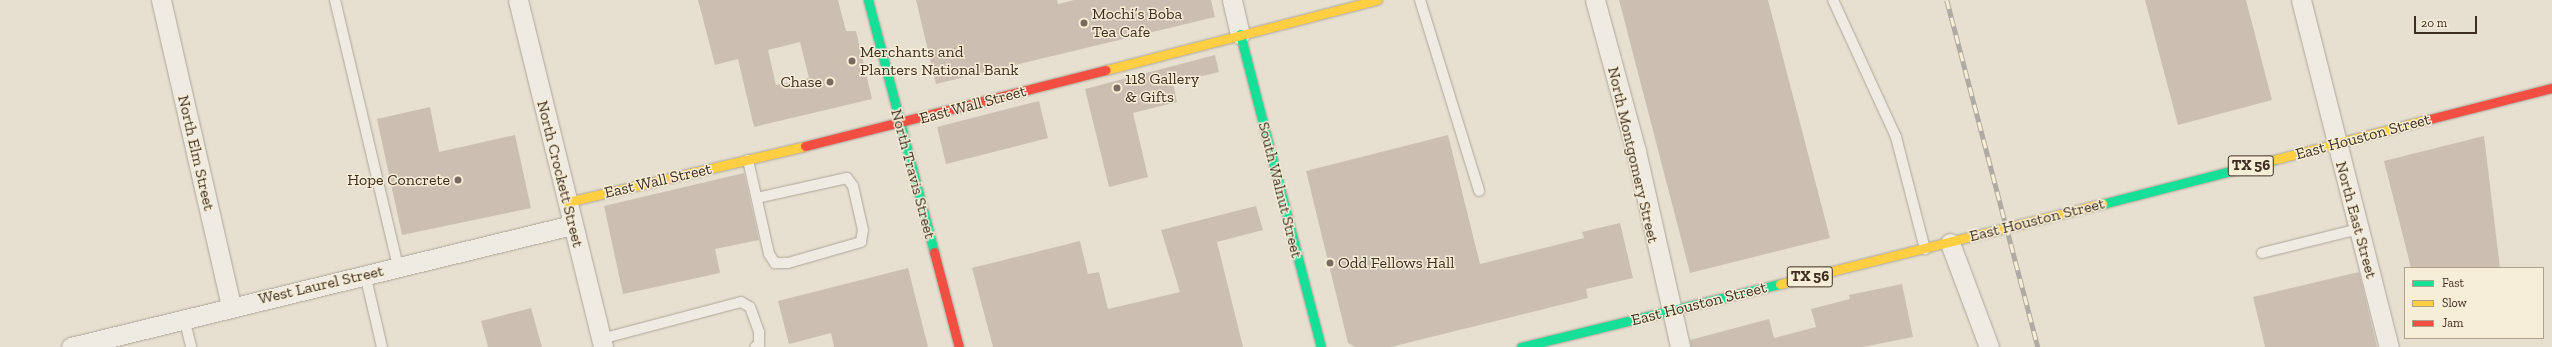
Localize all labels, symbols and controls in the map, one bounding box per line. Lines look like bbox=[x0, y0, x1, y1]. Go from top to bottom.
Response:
place label: Mochi’s Boba Tea Cafe bbox=[1092, 4, 1182, 42]
scale bar bbox=[2416, 8, 2479, 34]
text: 20 m bbox=[2421, 16, 2447, 30]
marker: Mochi’s Boba Tea Cafe bbox=[1079, 18, 1089, 28]
place label: Merchants and Planters National Bank bbox=[860, 42, 1019, 80]
marker: Merchants and Planters National Bank bbox=[847, 56, 857, 66]
street label: North Montgomery Street bbox=[1603, 65, 1663, 245]
place label: 118 Gallery & Gifts bbox=[1125, 69, 1199, 107]
place label: Chase bbox=[780, 72, 822, 92]
marker: Chase bbox=[825, 77, 835, 87]
street label: East Wall Street bbox=[917, 81, 1029, 129]
marker: 118 Gallery & Gifts bbox=[1112, 83, 1122, 93]
street label: North Elm Street bbox=[173, 93, 219, 213]
street label: North Crockett Street bbox=[532, 99, 588, 249]
street label: North Travis Street bbox=[886, 107, 940, 241]
street label: East Houston Street bbox=[2294, 110, 2432, 164]
street label: South Walnut Street bbox=[1254, 120, 1306, 260]
road number: TX 56 bbox=[2227, 153, 2275, 179]
street label: East Wall Street bbox=[602, 159, 714, 203]
street label: North East Street bbox=[2331, 159, 2381, 281]
place label: Hope Concrete bbox=[347, 170, 450, 190]
marker: Hope Concrete bbox=[453, 175, 463, 185]
street label: East Houston Street bbox=[1967, 194, 2107, 246]
place label: Odd Fellows Hall bbox=[1338, 253, 1454, 273]
marker: Odd Fellows Hall bbox=[1325, 258, 1335, 268]
street label: West Laurel Street bbox=[256, 261, 386, 309]
road number: TX 56 bbox=[1786, 264, 1834, 290]
legend bbox=[2404, 267, 2544, 339]
text: Fast bbox=[2442, 276, 2464, 290]
street label: East Houston Street bbox=[1629, 278, 1769, 330]
text: Slow bbox=[2442, 296, 2467, 310]
text: Jam bbox=[2442, 316, 2463, 330]

